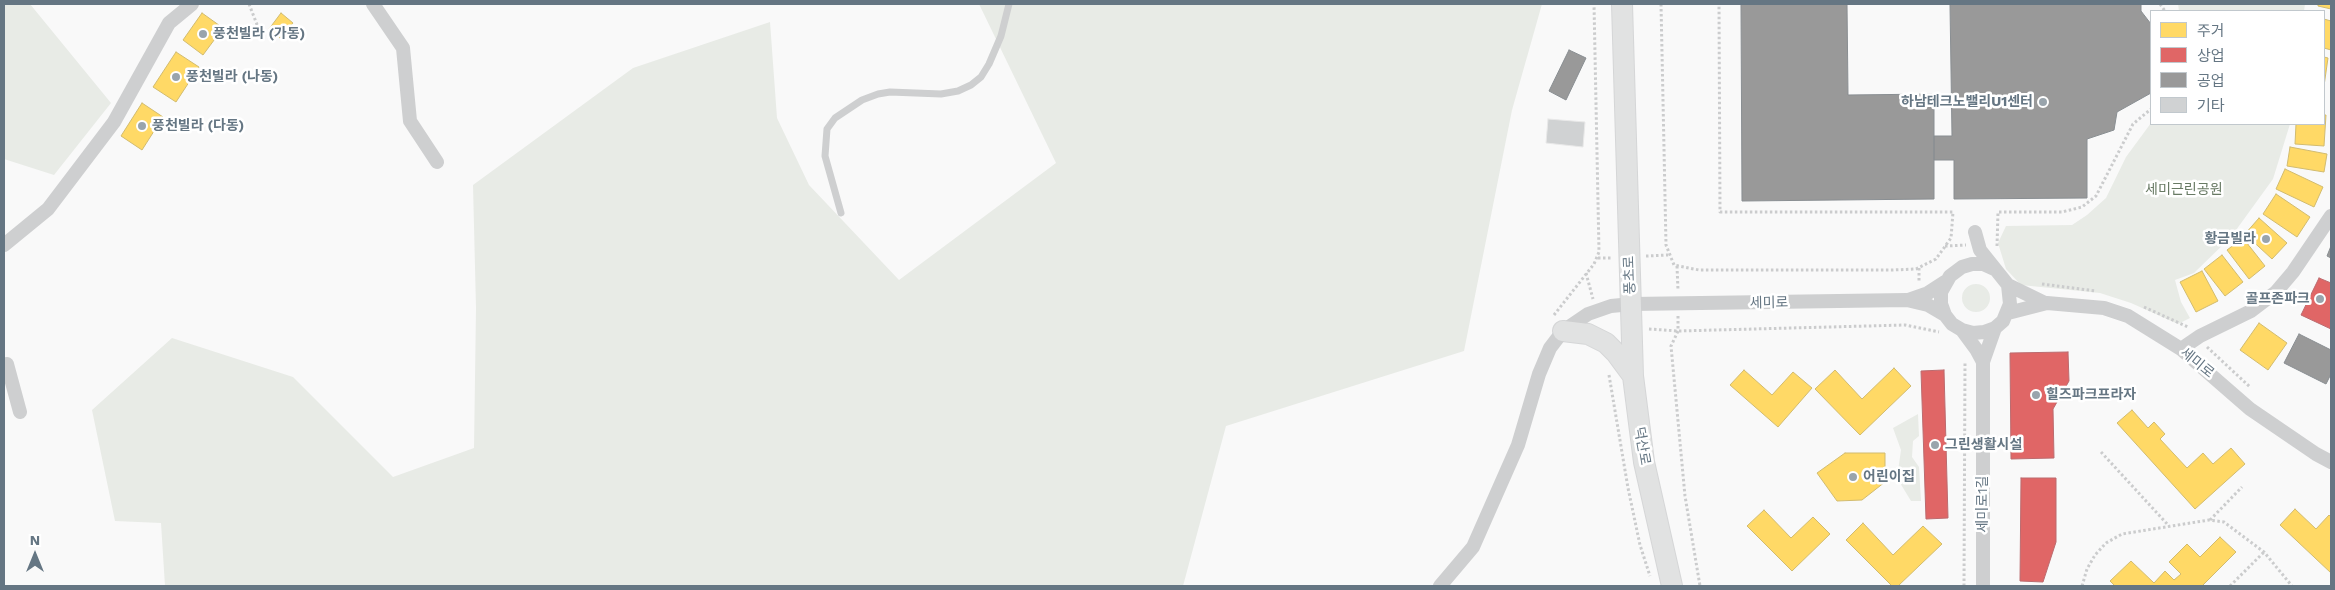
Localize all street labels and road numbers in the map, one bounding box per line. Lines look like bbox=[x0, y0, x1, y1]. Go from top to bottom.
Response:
street label: 풍초로 bbox=[1621, 255, 1639, 295]
street label: 세미로 bbox=[1750, 294, 1788, 312]
street label: 세미로 bbox=[2177, 344, 2217, 382]
street label: 덕산로 bbox=[1630, 426, 1654, 466]
street label: 세미로1길 bbox=[1975, 476, 1991, 532]

